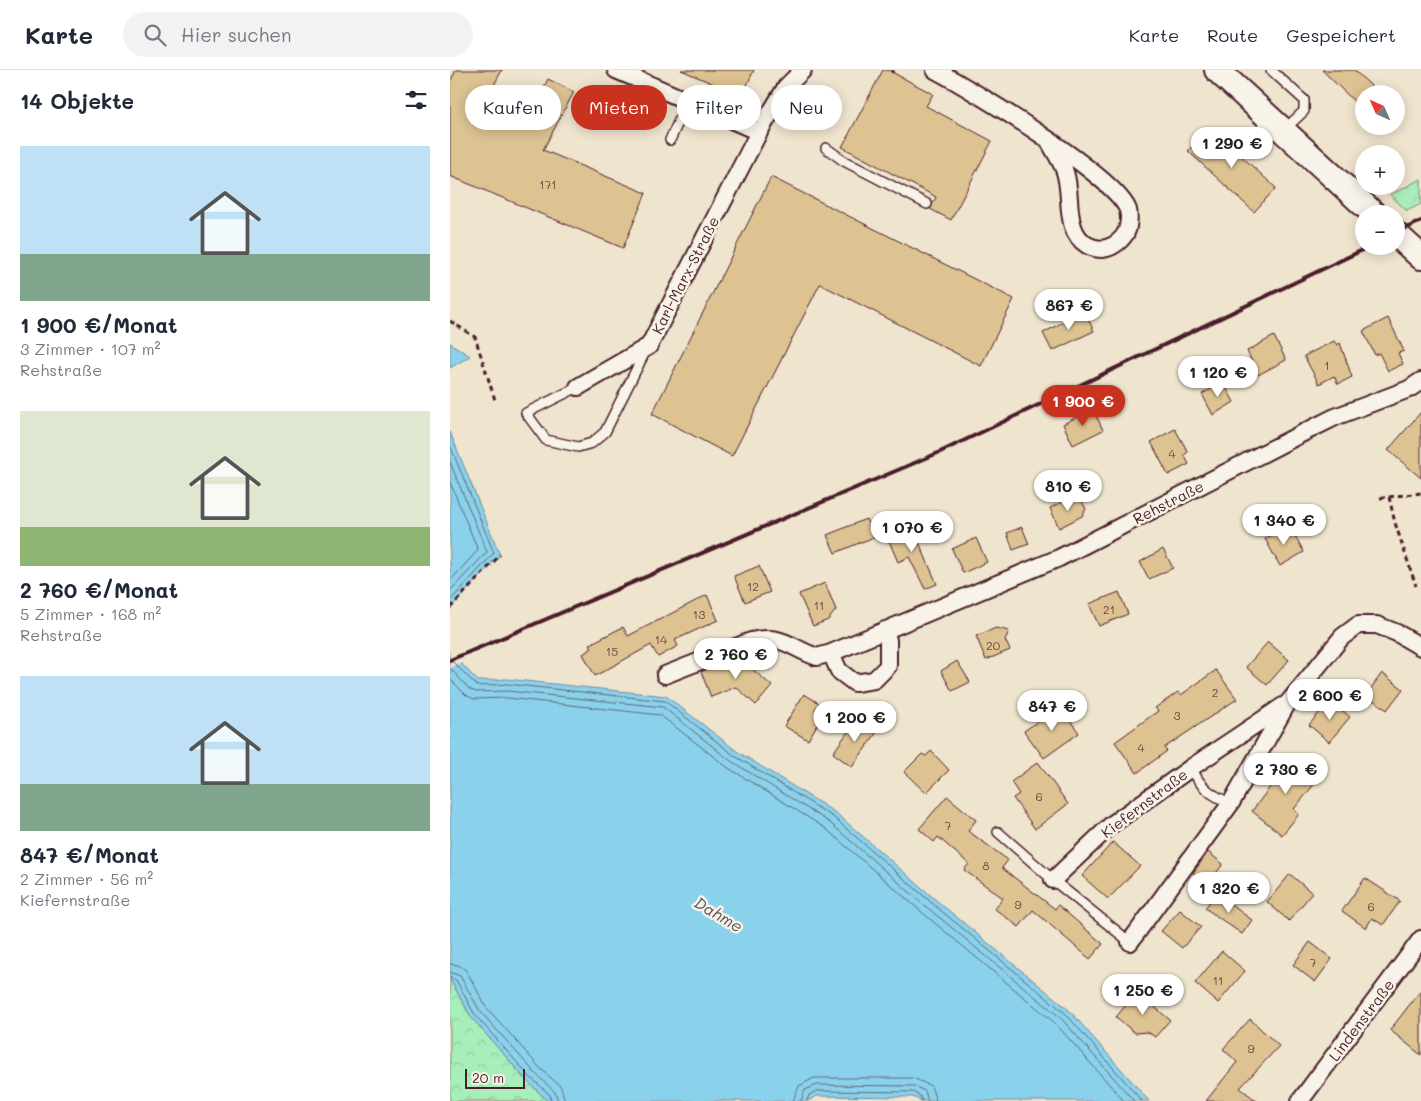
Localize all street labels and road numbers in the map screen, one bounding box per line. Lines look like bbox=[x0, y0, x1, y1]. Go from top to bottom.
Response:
street label: Karl-Marx-Straße bbox=[647, 213, 723, 337]
street label: Rehstraße bbox=[1129, 476, 1207, 528]
street label: Kiefernstraße bbox=[1097, 764, 1191, 842]
street label: Lindenstraße bbox=[1324, 975, 1398, 1065]

